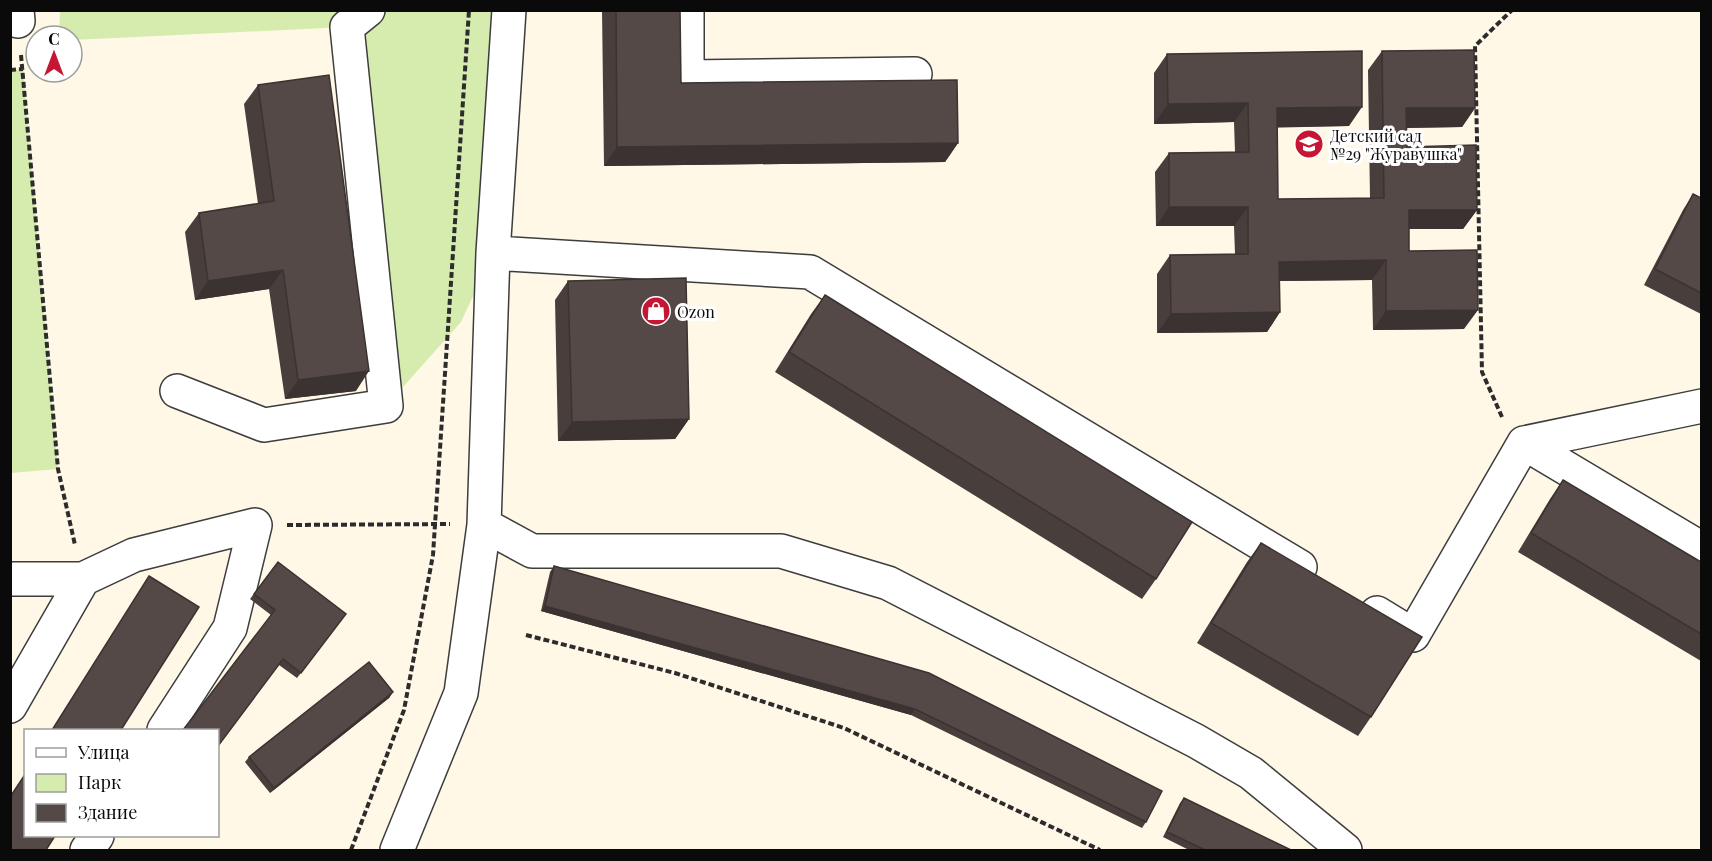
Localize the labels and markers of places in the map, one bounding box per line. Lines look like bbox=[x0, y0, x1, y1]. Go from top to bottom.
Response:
place label: Детский сад №29 "Журавушка" bbox=[1330, 125, 1462, 164]
school or university icon: Детский сад №29 "Журавушка" bbox=[1293, 128, 1325, 160]
shop icon: Ozon bbox=[640, 295, 672, 327]
place label: Ozon bbox=[677, 301, 715, 322]

